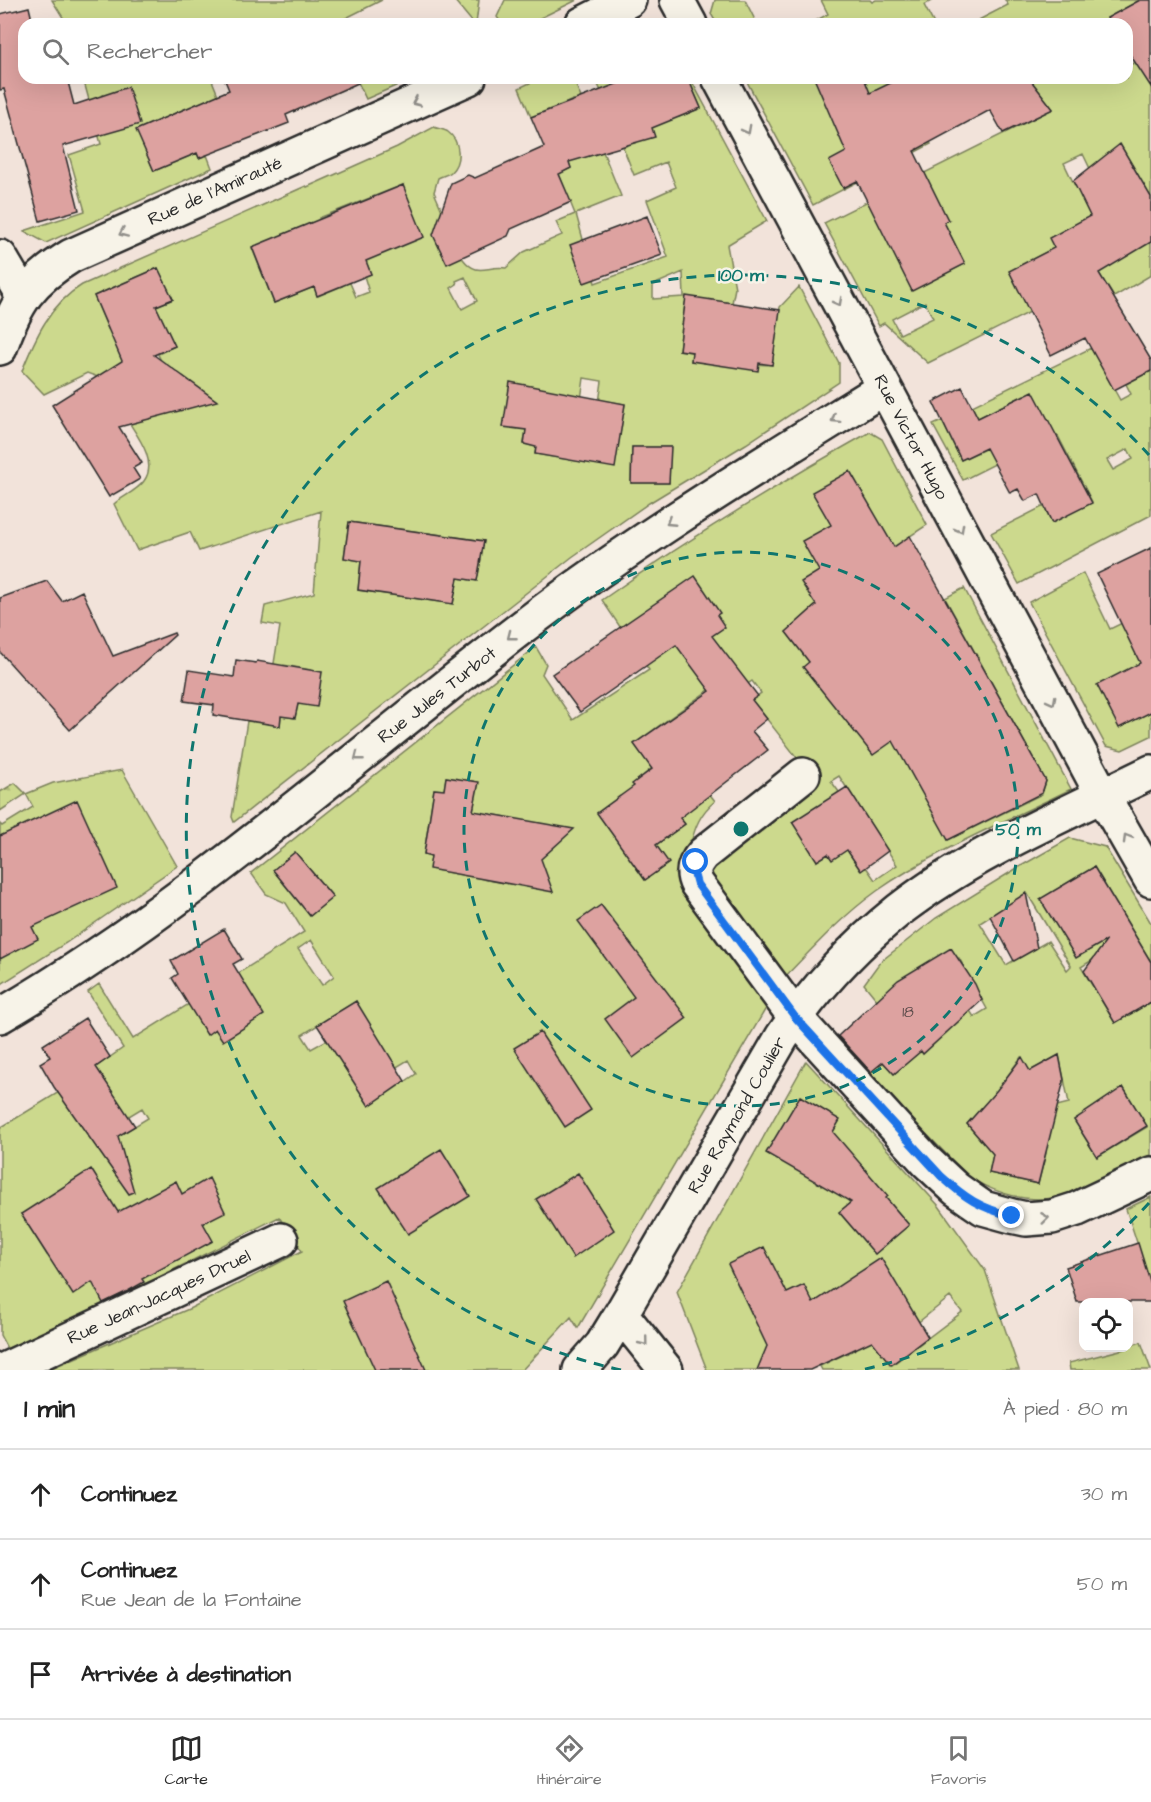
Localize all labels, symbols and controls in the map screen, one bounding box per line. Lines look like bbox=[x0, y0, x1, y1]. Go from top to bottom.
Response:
search box bbox=[18, 18, 1133, 84]
icon: search bbox=[39, 35, 72, 68]
text: Rechercher bbox=[87, 36, 212, 67]
one-way arrow bbox=[411, 95, 422, 107]
one-way arrow bbox=[739, 123, 751, 134]
street label: Rue de l'Amirauté bbox=[144, 150, 286, 232]
one-way arrow bbox=[118, 225, 129, 237]
text: 100 m bbox=[718, 263, 765, 288]
one-way arrow bbox=[831, 295, 842, 306]
street label: Rue Victor Hugo bbox=[867, 370, 955, 504]
one-way arrow bbox=[831, 411, 841, 423]
one-way arrow bbox=[666, 515, 676, 527]
one-way arrow bbox=[953, 523, 964, 533]
one-way arrow bbox=[507, 628, 518, 639]
street label: Rue Jules Turbot bbox=[372, 640, 502, 749]
one-way arrow bbox=[1045, 695, 1057, 706]
one-way arrow bbox=[354, 750, 365, 761]
text: 50 m bbox=[995, 817, 1042, 842]
centre of rings bbox=[731, 819, 751, 839]
one-way arrow bbox=[1123, 834, 1134, 844]
route start bbox=[682, 848, 708, 874]
house number: 18 bbox=[902, 1002, 914, 1023]
street label: Rue Raymond Coulier bbox=[682, 1032, 793, 1199]
route end bbox=[998, 1202, 1024, 1228]
one-way arrow bbox=[1040, 1212, 1049, 1224]
street label: Rue Jean-Jacques Druel bbox=[63, 1243, 255, 1351]
map controls bbox=[1079, 1298, 1133, 1352]
button: locate bbox=[1079, 1298, 1133, 1352]
one-way arrow bbox=[637, 1335, 648, 1346]
text: 1 min bbox=[24, 1391, 75, 1427]
text: À pied · 80 m bbox=[1003, 1395, 1127, 1423]
icon: ahead bbox=[24, 1478, 57, 1511]
text: Continuez bbox=[81, 1479, 177, 1510]
text: 30 m bbox=[1081, 1480, 1127, 1508]
text: Continuez bbox=[81, 1555, 177, 1586]
icon: ahead bbox=[24, 1568, 57, 1601]
text: 50 m bbox=[1077, 1570, 1127, 1598]
text: Rue Jean de la Fontaine bbox=[81, 1586, 301, 1614]
icon: arrive bbox=[24, 1658, 57, 1691]
text: Arrivée à destination bbox=[81, 1659, 291, 1690]
tab: Carte bbox=[164, 1732, 208, 1790]
tab: Itinéraire bbox=[537, 1732, 602, 1790]
tab: Favoris bbox=[931, 1732, 986, 1790]

